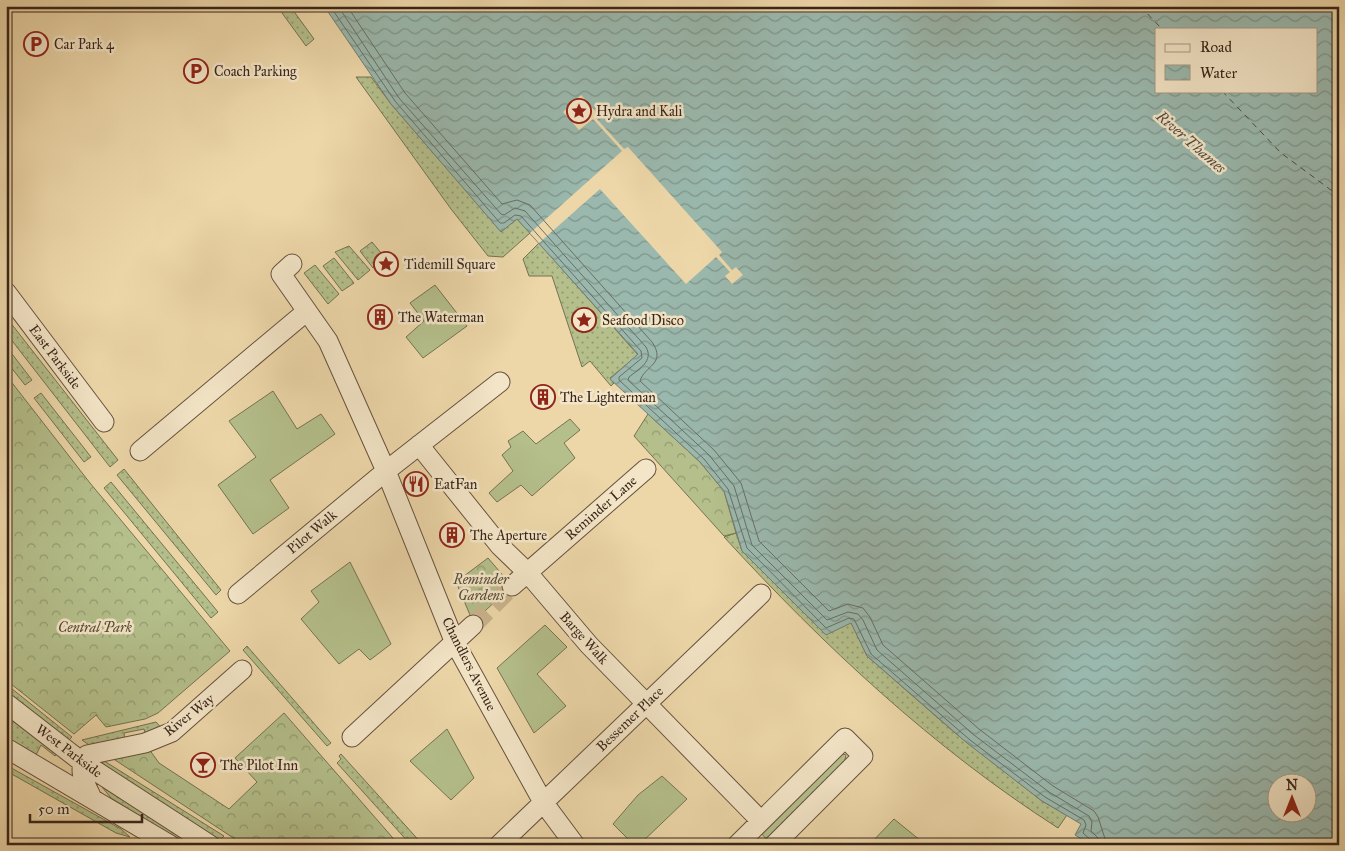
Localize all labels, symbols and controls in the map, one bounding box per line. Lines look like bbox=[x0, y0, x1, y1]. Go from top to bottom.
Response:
legend bbox=[1155, 28, 1318, 92]
parking icon: Car Park 4 bbox=[23, 31, 49, 57]
place label: Car Park 4 bbox=[54, 36, 115, 53]
text: Road bbox=[1200, 38, 1232, 56]
parking icon: Coach Parking bbox=[183, 58, 209, 84]
place label: Coach Parking bbox=[214, 63, 297, 80]
text: Water bbox=[1200, 64, 1237, 82]
place icon: Hydra and Kali bbox=[566, 98, 592, 124]
place label: Hydra and Kali bbox=[596, 103, 683, 120]
water label: River Thames bbox=[1152, 106, 1230, 177]
place icon: Tidemill Square bbox=[373, 251, 399, 277]
place label: Tidemill Square bbox=[404, 256, 496, 274]
building icon: The Waterman bbox=[367, 304, 393, 330]
place icon: Seafood Disco bbox=[571, 307, 597, 333]
place label: The Waterman bbox=[398, 309, 484, 326]
place label: Seafood Disco bbox=[602, 312, 684, 329]
street label: East Parkside bbox=[25, 321, 85, 393]
building icon: The Lighterman bbox=[530, 384, 556, 410]
place label: The Lighterman bbox=[560, 389, 656, 406]
restaurant icon: EatFan bbox=[403, 471, 429, 497]
street label: Reminder Lane bbox=[562, 472, 641, 544]
place label: EatFan bbox=[434, 476, 478, 493]
street label: Pilot Walk bbox=[284, 506, 341, 558]
building icon: The Aperture bbox=[439, 522, 465, 548]
place label: The Aperture bbox=[470, 527, 547, 544]
park label: Reminder Gardens bbox=[452, 571, 510, 604]
street label: Barge Walk bbox=[556, 608, 612, 668]
street label: Chandlers Avenue bbox=[438, 614, 500, 714]
park label: Central Park bbox=[58, 619, 133, 636]
street label: Bessemer Place bbox=[593, 683, 667, 755]
street label: River Way bbox=[160, 690, 218, 740]
street label: West Parkside bbox=[32, 721, 106, 782]
bar icon: The Pilot Inn bbox=[190, 752, 216, 778]
place label: The Pilot Inn bbox=[220, 757, 298, 774]
north arrow bbox=[1268, 774, 1318, 824]
text: N bbox=[1286, 777, 1298, 794]
scale bar bbox=[30, 791, 142, 823]
text: 50 m bbox=[38, 800, 70, 818]

